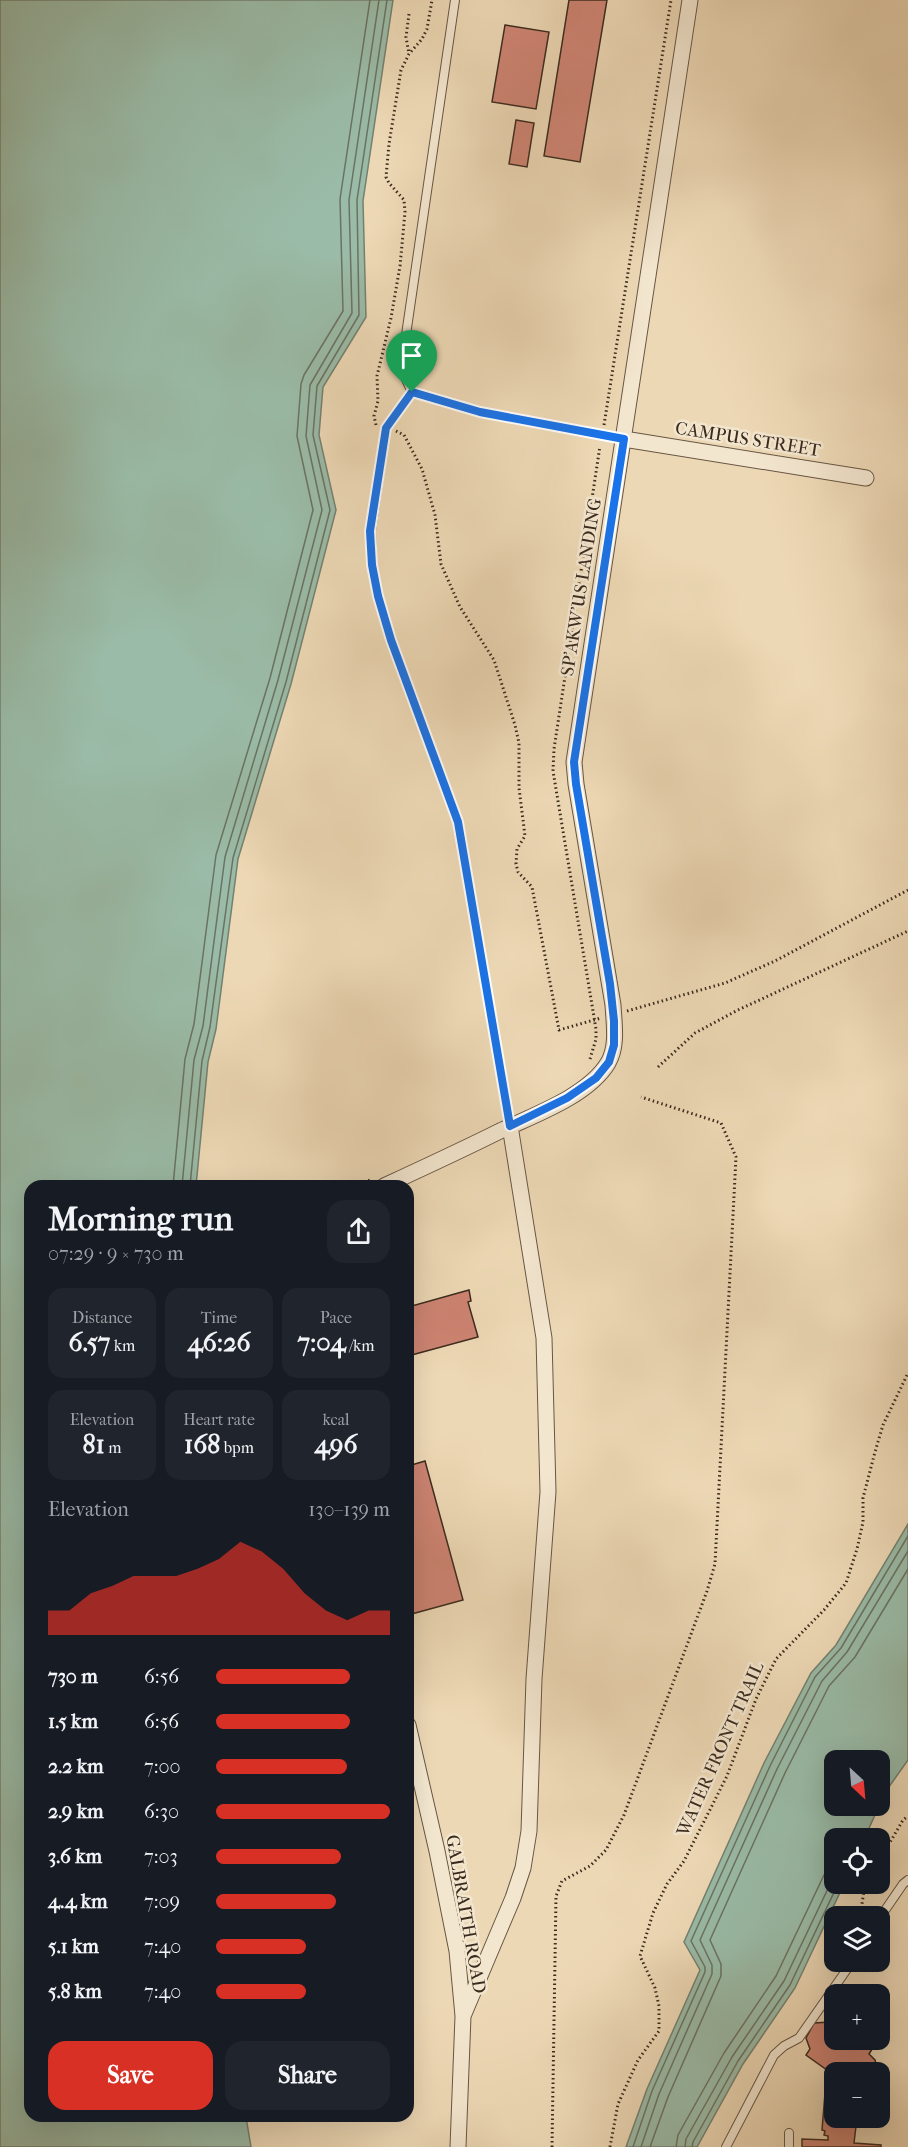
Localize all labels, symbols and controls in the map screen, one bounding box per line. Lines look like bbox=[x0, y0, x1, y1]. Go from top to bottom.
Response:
pin bbox=[386, 330, 437, 392]
icon: arrive bbox=[395, 339, 428, 372]
street label: CAMPUS STREET bbox=[674, 418, 823, 461]
street label: SP’AKW’US LANDING bbox=[557, 496, 606, 678]
text: Morning run bbox=[48, 1200, 233, 1239]
button: share bbox=[327, 1200, 390, 1263]
text: 07:29 · 9 × 730 m bbox=[48, 1242, 184, 1265]
text: Distance bbox=[72, 1308, 132, 1327]
text: Time bbox=[201, 1308, 237, 1327]
text: Pace bbox=[320, 1308, 352, 1327]
text: 6.57 bbox=[69, 1327, 110, 1358]
text: 46:26 bbox=[187, 1327, 251, 1358]
text: 7:04 bbox=[297, 1327, 346, 1358]
text: km bbox=[110, 1336, 135, 1355]
text: /km bbox=[346, 1336, 375, 1355]
text: Elevation bbox=[70, 1410, 134, 1429]
text: Heart rate bbox=[183, 1410, 255, 1429]
text: kcal bbox=[323, 1410, 349, 1429]
text: 81 bbox=[82, 1429, 105, 1460]
text: 168 bbox=[184, 1429, 220, 1460]
text: 496 bbox=[314, 1429, 358, 1460]
text: m bbox=[105, 1438, 122, 1457]
text: bpm bbox=[220, 1438, 254, 1457]
text: Elevation bbox=[48, 1498, 129, 1521]
text: 130–139 m bbox=[308, 1498, 390, 1521]
street label: WATER FRONT TRAIL bbox=[672, 1659, 768, 1840]
text: 730 m bbox=[48, 1665, 98, 1688]
text: 6:56 bbox=[144, 1665, 179, 1688]
text: 1.5 km bbox=[48, 1710, 98, 1733]
text: 6:56 bbox=[144, 1710, 179, 1733]
north arrow bbox=[824, 1750, 890, 1816]
map controls bbox=[824, 1750, 890, 2128]
text: 2.2 km bbox=[48, 1755, 104, 1778]
text: 7:00 bbox=[144, 1755, 181, 1778]
text: 2.9 km bbox=[48, 1800, 104, 1823]
text: 6:30 bbox=[144, 1800, 179, 1823]
button: locate bbox=[824, 1828, 890, 1894]
street label: GALBRAITH ROAD bbox=[441, 1833, 490, 1995]
text: 3.6 km bbox=[48, 1845, 102, 1868]
text: 7:03 bbox=[144, 1845, 178, 1868]
text: 4.4 km bbox=[48, 1890, 108, 1913]
text: 7:09 bbox=[144, 1890, 180, 1913]
button: layers bbox=[824, 1906, 890, 1972]
text: 5.1 km bbox=[48, 1935, 99, 1958]
text: 7:40 bbox=[144, 1935, 181, 1958]
text: 5.8 km bbox=[48, 1980, 102, 2003]
text: 7:40 bbox=[144, 1980, 181, 2003]
button: + bbox=[824, 1984, 890, 2050]
button: Save bbox=[48, 2041, 213, 2110]
button: Share bbox=[225, 2041, 390, 2110]
button: − bbox=[824, 2062, 890, 2128]

